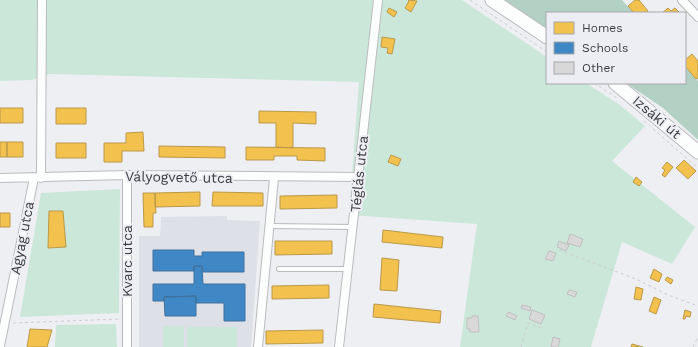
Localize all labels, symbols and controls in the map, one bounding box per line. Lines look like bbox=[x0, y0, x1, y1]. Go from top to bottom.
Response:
legend bbox=[546, 12, 686, 84]
text: Homes bbox=[582, 21, 623, 35]
text: Schools bbox=[582, 41, 628, 55]
text: Other bbox=[582, 61, 615, 75]
street label: Izsáki út bbox=[630, 92, 684, 142]
street label: Téglás utca bbox=[347, 135, 371, 213]
street label: Vályogvető utca bbox=[125, 168, 233, 186]
street label: Agyag utca bbox=[7, 200, 37, 276]
street label: Kvarc utca bbox=[119, 225, 135, 297]

